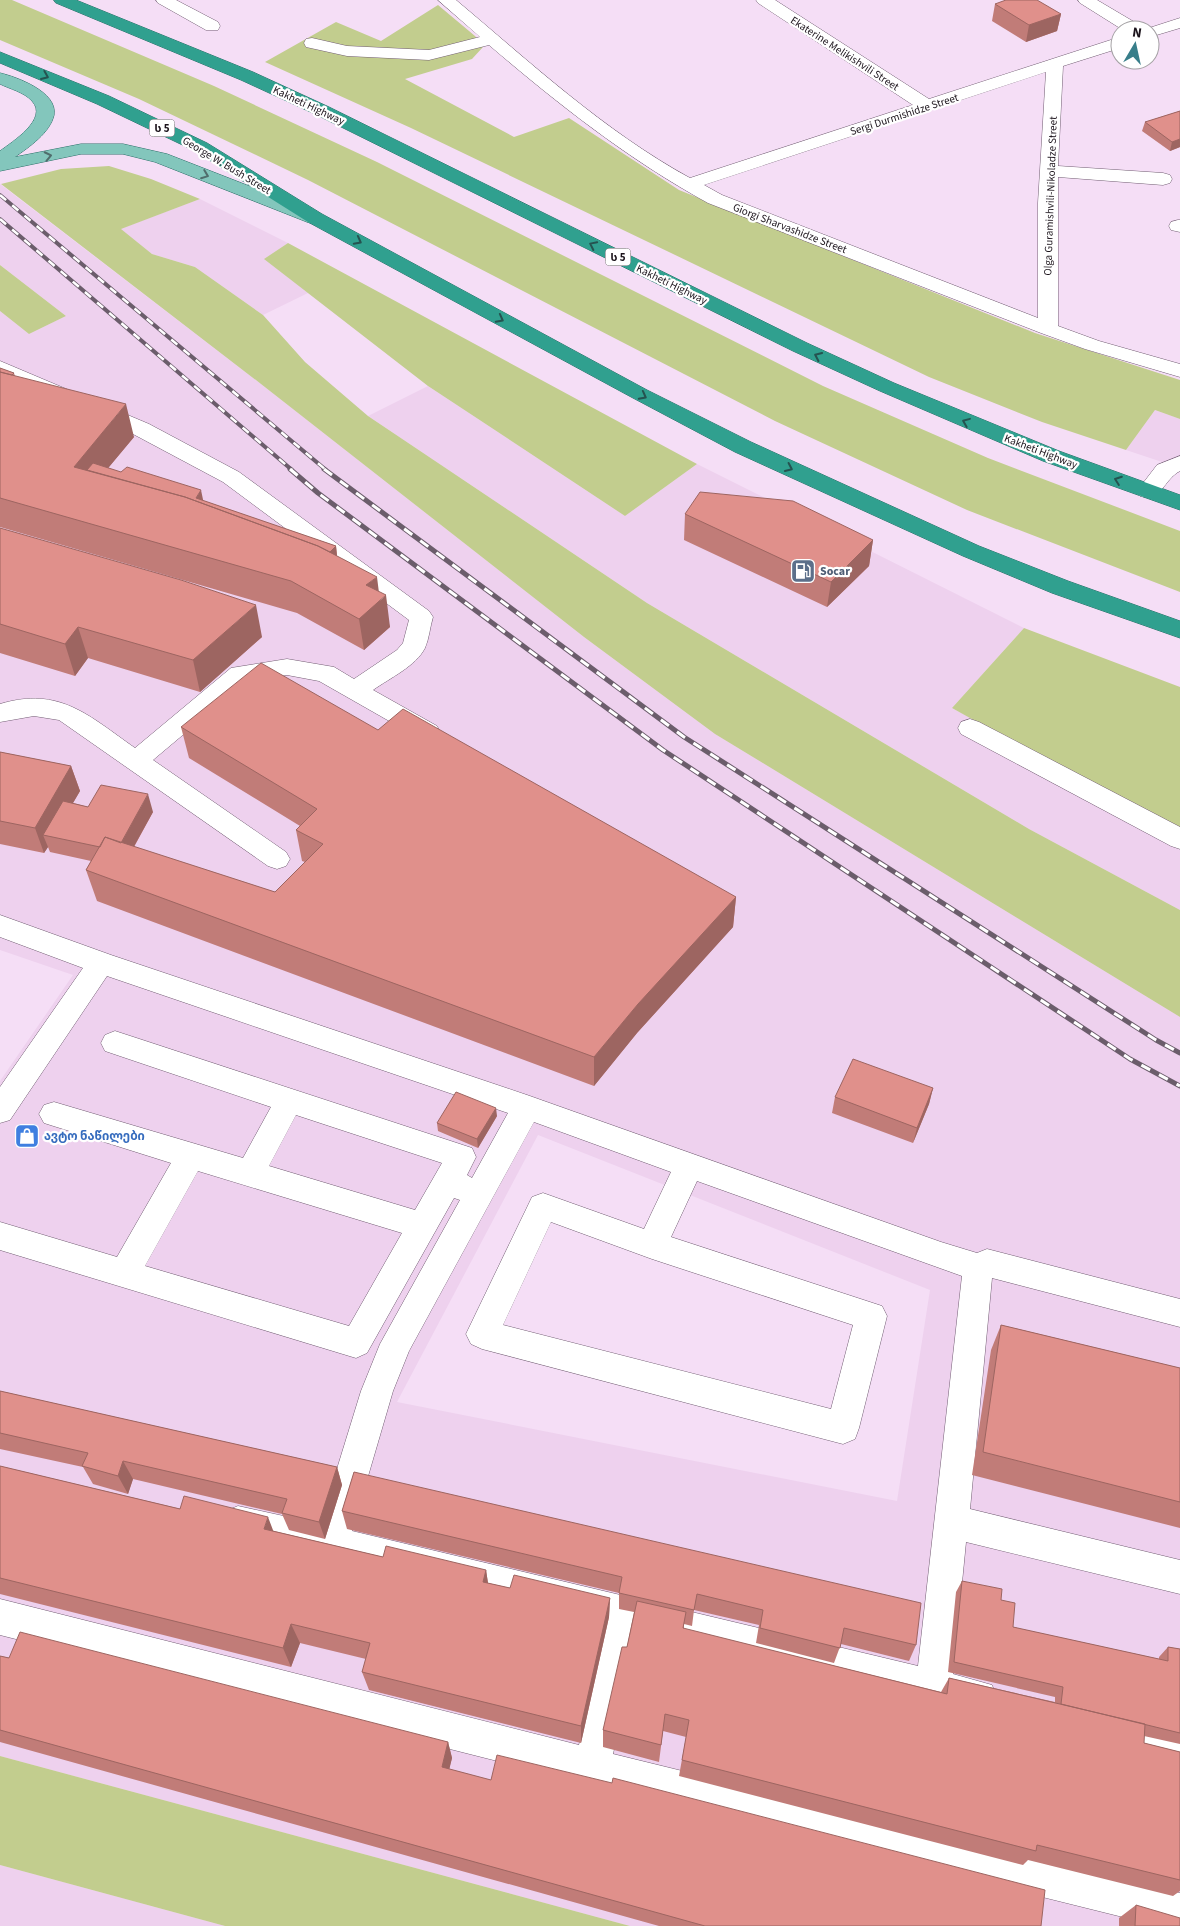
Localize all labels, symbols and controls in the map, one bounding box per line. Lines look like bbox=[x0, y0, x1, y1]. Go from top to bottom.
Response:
street label: Ekaterine Melikishvili Street bbox=[788, 13, 902, 94]
north arrow bbox=[1110, 20, 1160, 70]
text: N bbox=[1131, 23, 1143, 44]
one-way arrow bbox=[40, 69, 49, 80]
street label: Kakheti Highway bbox=[271, 82, 347, 129]
street label: Sergi Durmishidze Street bbox=[848, 90, 961, 139]
street label: Olga Guramishvili-Nikoladze Street bbox=[1040, 116, 1061, 276]
road number: ს 5 bbox=[150, 120, 174, 136]
street label: George W. Bush Street bbox=[180, 133, 274, 198]
one-way arrow bbox=[43, 151, 52, 161]
one-way arrow bbox=[200, 169, 209, 179]
street label: Giorgi Sharvashidze Street bbox=[731, 200, 849, 257]
one-way arrow bbox=[352, 235, 361, 245]
one-way arrow bbox=[590, 241, 599, 251]
road number: ს 5 bbox=[606, 248, 630, 266]
street label: Kakheti Highway bbox=[634, 261, 710, 308]
one-way arrow bbox=[495, 312, 504, 322]
one-way arrow bbox=[814, 351, 823, 362]
one-way arrow bbox=[638, 390, 647, 400]
one-way arrow bbox=[962, 418, 971, 428]
street label: Kakheti Highway bbox=[1002, 431, 1080, 472]
one-way arrow bbox=[784, 462, 793, 473]
one-way arrow bbox=[1114, 476, 1122, 486]
fuel station icon: Socar bbox=[790, 558, 816, 584]
place label: Socar bbox=[820, 563, 850, 580]
shop icon: ავტო ნაწილები bbox=[14, 1123, 40, 1149]
place label: ავტო ნაწილები bbox=[44, 1128, 145, 1145]

